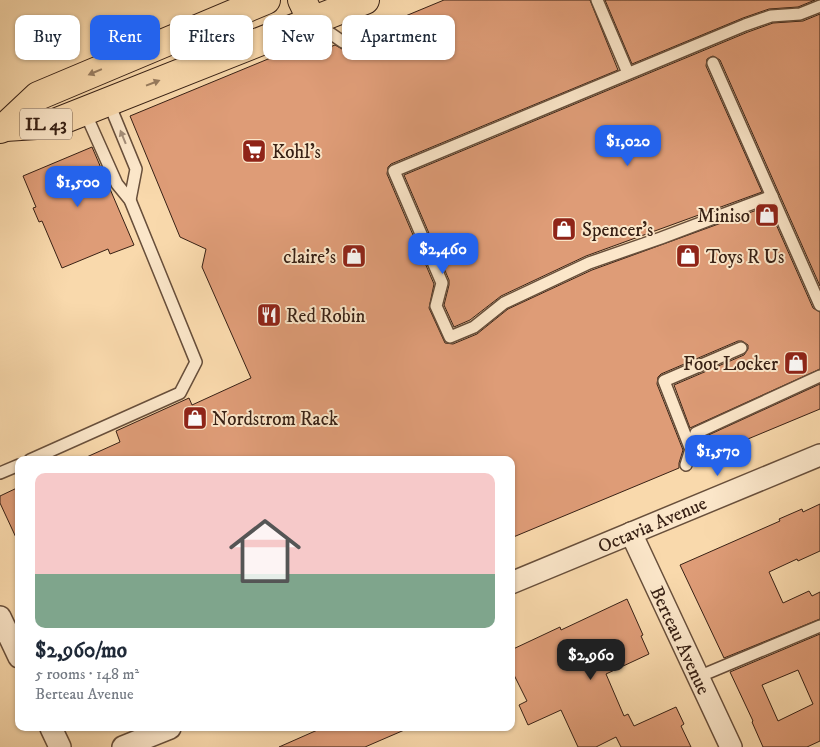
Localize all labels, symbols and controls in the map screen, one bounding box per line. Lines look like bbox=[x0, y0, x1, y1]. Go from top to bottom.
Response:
chip: Buy bbox=[15, 15, 80, 60]
chip: Rent bbox=[90, 15, 160, 60]
chip: Filters bbox=[170, 15, 253, 60]
chip: New bbox=[263, 15, 332, 60]
chip: Apartment bbox=[342, 15, 455, 60]
one-way arrow bbox=[88, 69, 102, 77]
one-way arrow bbox=[146, 79, 161, 87]
road number: IL 43 bbox=[20, 108, 72, 140]
pin: $1,020 bbox=[587, 124, 669, 167]
one-way arrow bbox=[119, 129, 127, 144]
text: $1,020 bbox=[606, 131, 650, 151]
supermarket icon: Kohl's bbox=[241, 138, 267, 164]
place label: Kohl's bbox=[272, 141, 321, 164]
pin: $1,500 bbox=[37, 166, 119, 208]
text: $1,500 bbox=[56, 172, 100, 192]
shop icon: Miniso bbox=[754, 202, 780, 228]
place label: Miniso bbox=[697, 205, 750, 228]
shop icon: Spencer's bbox=[551, 216, 577, 242]
place label: Spencer's bbox=[582, 219, 653, 242]
pin: $2,460 bbox=[402, 232, 484, 275]
text: $2,460 bbox=[419, 239, 467, 259]
shop icon: claire's bbox=[341, 243, 367, 269]
shop icon: Toys R Us bbox=[675, 243, 701, 269]
place label: claire's bbox=[283, 246, 336, 269]
place label: Toys R Us bbox=[706, 246, 784, 269]
restaurant icon: Red Robin bbox=[256, 302, 282, 328]
place label: Red Robin bbox=[286, 305, 366, 328]
shop icon: Foot Locker bbox=[783, 350, 809, 376]
place label: Foot Locker bbox=[683, 353, 778, 376]
shop icon: Nordstrom Rack bbox=[182, 405, 208, 431]
place label: Nordstrom Rack bbox=[212, 408, 339, 431]
pin: $1,570 bbox=[677, 434, 759, 477]
text: $1,570 bbox=[696, 441, 740, 461]
street label: Octavia Avenue bbox=[595, 492, 711, 559]
icon: home bbox=[220, 506, 310, 596]
street label: Berteau Avenue bbox=[644, 583, 715, 699]
text: $2,960/mo bbox=[35, 638, 127, 664]
pin: $2,960 bbox=[550, 638, 632, 681]
text: $2,960 bbox=[568, 645, 614, 665]
text: 5 rooms · 148 m² bbox=[35, 664, 139, 684]
text: Berteau Avenue bbox=[35, 684, 134, 704]

